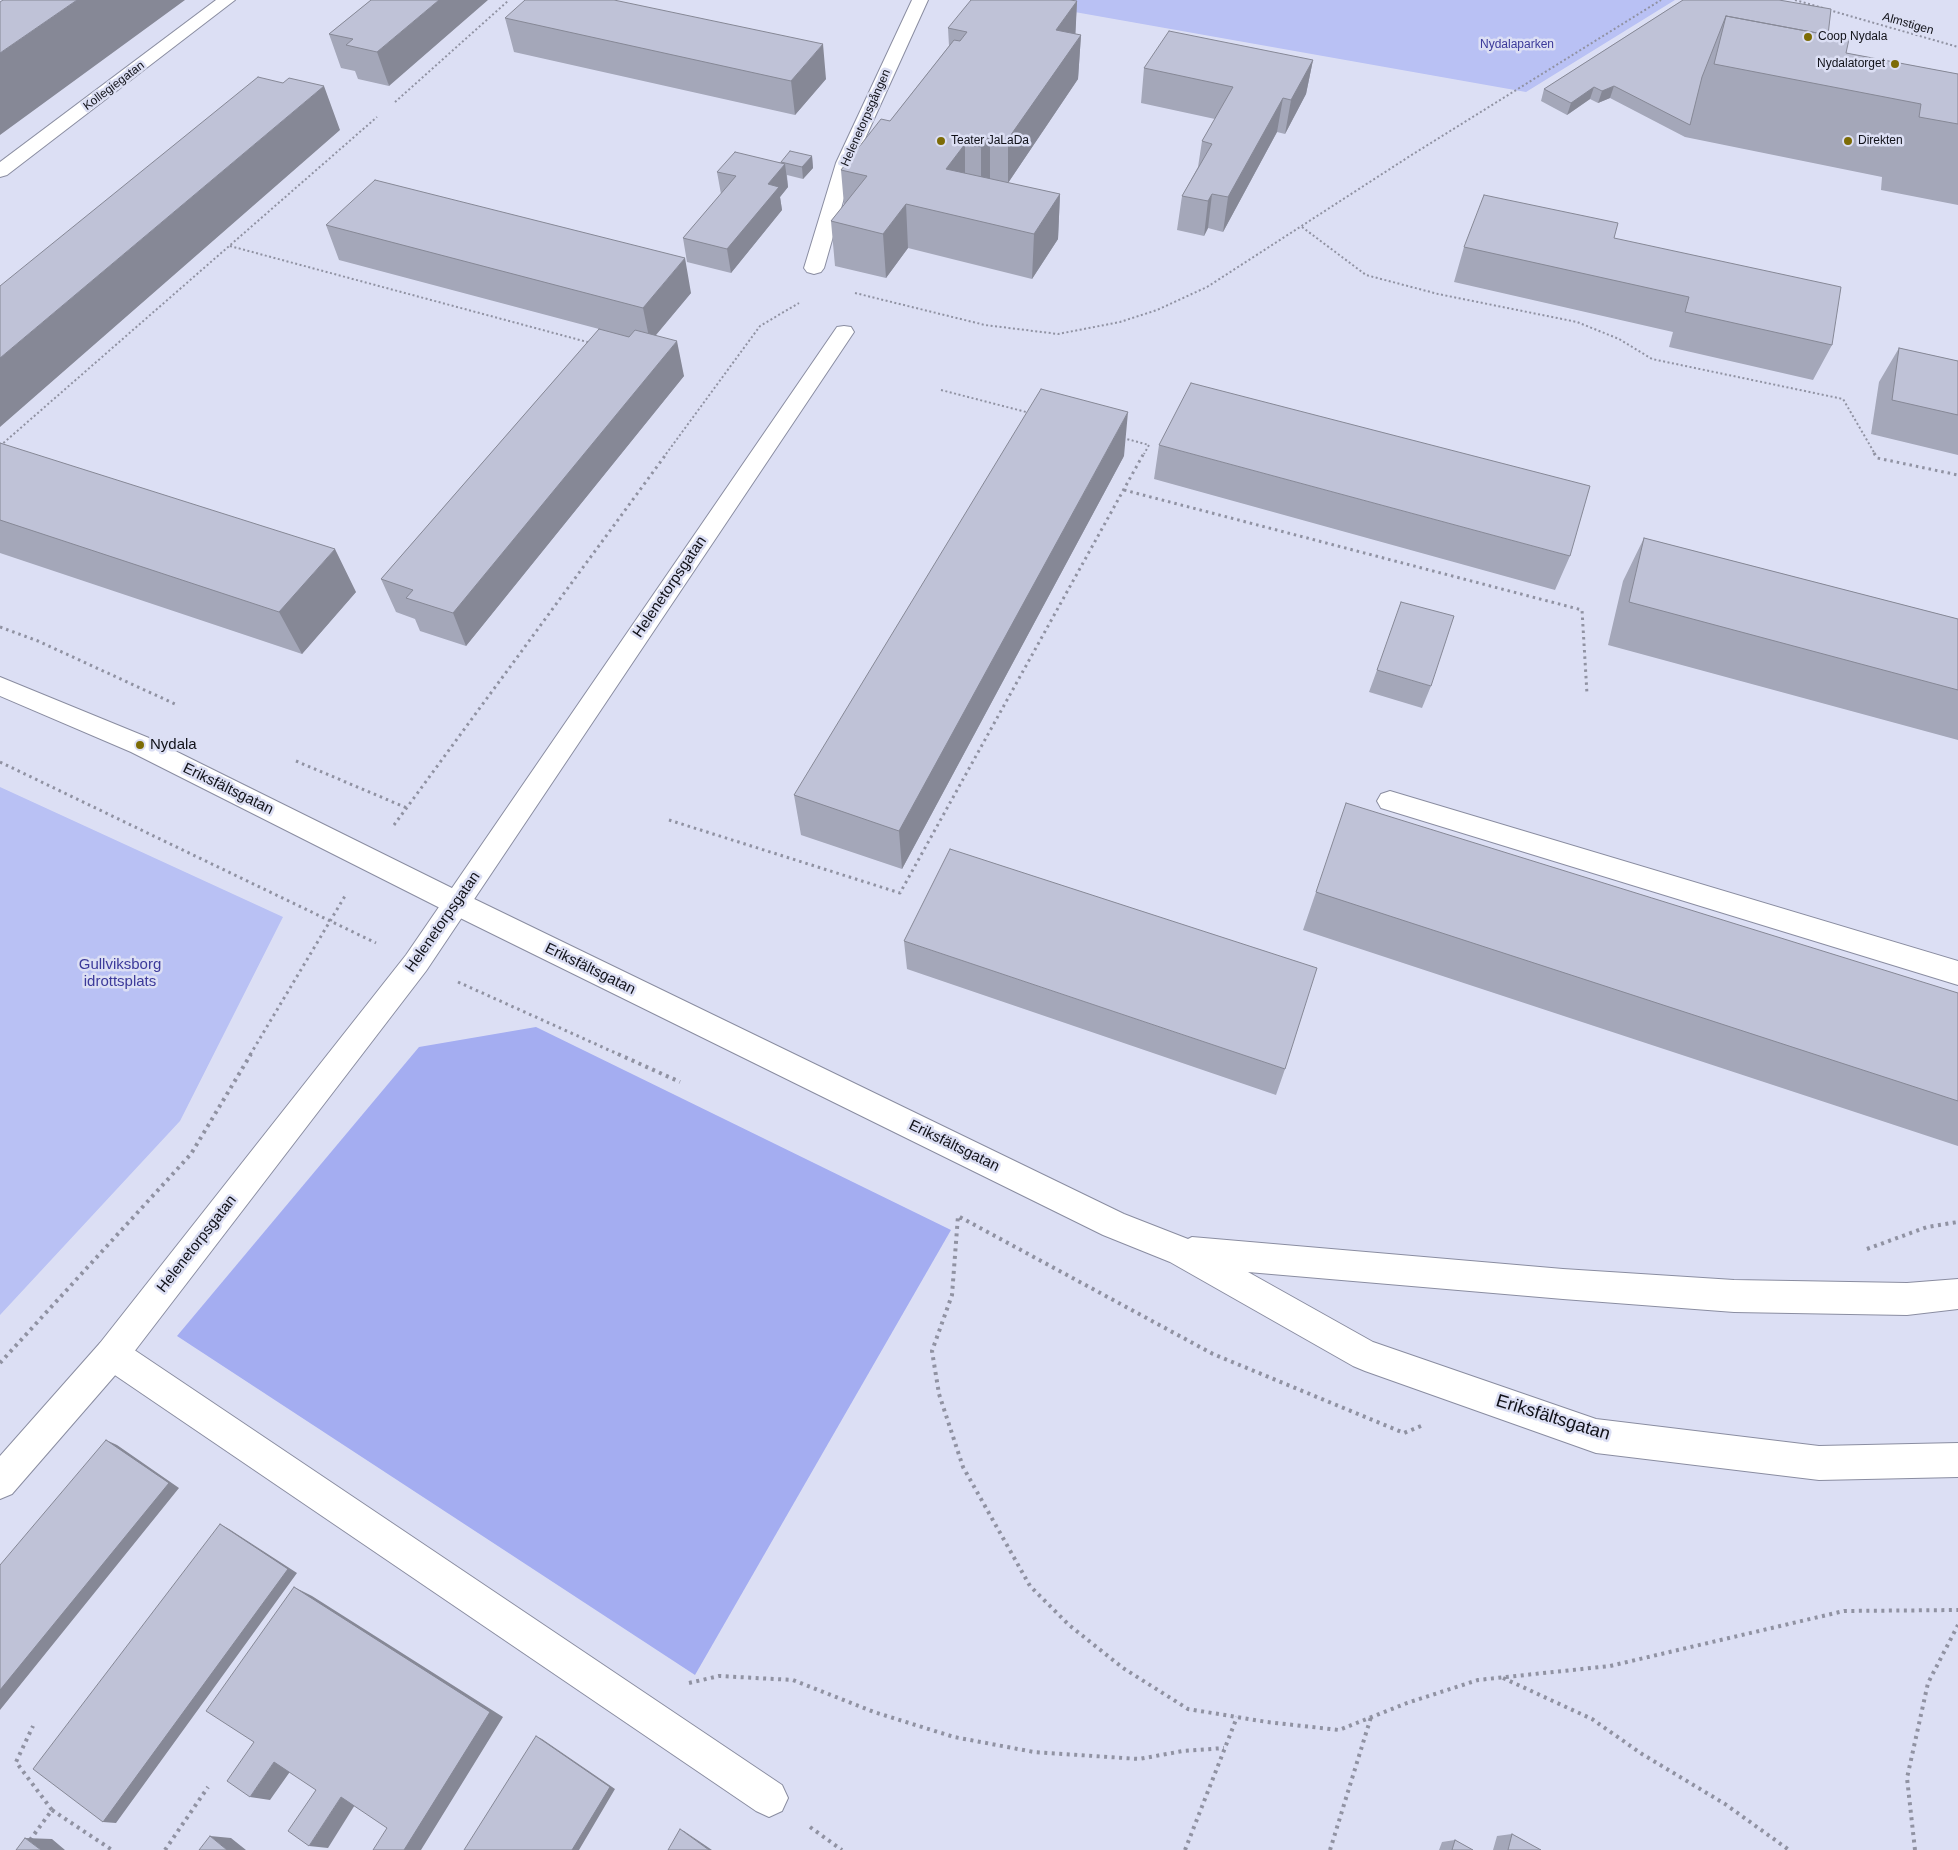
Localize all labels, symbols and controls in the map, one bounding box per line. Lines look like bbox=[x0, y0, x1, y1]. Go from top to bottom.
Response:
street label: Almstigen bbox=[1881, 10, 1935, 38]
place label: Coop Nydala bbox=[1818, 30, 1887, 44]
marker: Coop Nydala bbox=[1802, 31, 1814, 43]
park label: Nydalaparken bbox=[1480, 38, 1554, 52]
place label: Nydalatorget bbox=[1817, 57, 1885, 71]
street label: Kollegiegatan bbox=[81, 58, 147, 114]
marker: Nydalatorget bbox=[1889, 58, 1901, 70]
street label: Helenetorpsgången bbox=[838, 67, 894, 169]
place label: Teater JaLaDa bbox=[951, 134, 1029, 148]
place label: Direkten bbox=[1858, 134, 1903, 148]
marker: Teater JaLaDa bbox=[935, 135, 947, 147]
marker: Direkten bbox=[1842, 135, 1854, 147]
street label: Helenetorpsgatan bbox=[629, 533, 711, 641]
place label: Nydala bbox=[150, 736, 197, 754]
marker: Nydala bbox=[134, 739, 146, 751]
street label: Eriksfältsgatan bbox=[180, 759, 276, 819]
street label: Helenetorpsgatan bbox=[402, 868, 484, 976]
street label: Eriksfältsgatan bbox=[542, 939, 638, 999]
park label: Gullviksborg idrottsplats bbox=[79, 956, 161, 991]
street label: Eriksfältsgatan bbox=[906, 1116, 1002, 1176]
street label: Helenetorpsgatan bbox=[153, 1192, 241, 1296]
street label: Eriksfältsgatan bbox=[1493, 1390, 1613, 1446]

